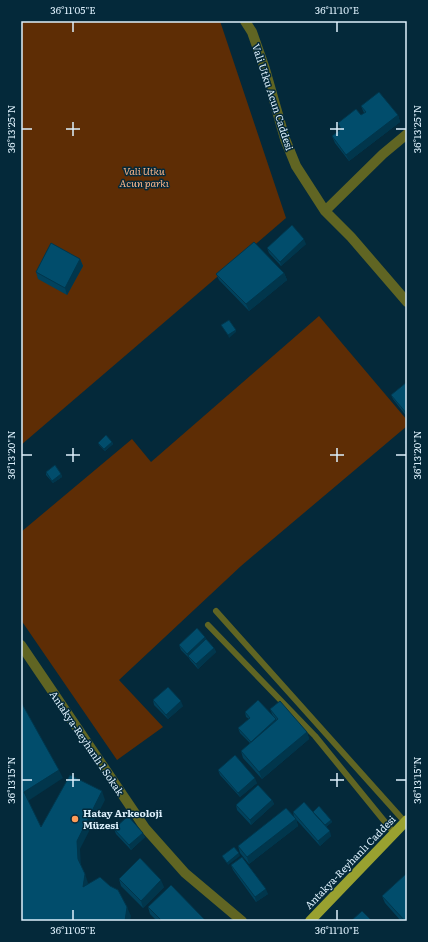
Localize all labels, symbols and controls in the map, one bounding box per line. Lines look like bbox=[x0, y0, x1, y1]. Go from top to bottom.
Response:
text: 36°11'05"E bbox=[50, 2, 96, 17]
text: 36°11'10"E bbox=[315, 2, 359, 17]
street label: Vali Utku Acun Caddesi bbox=[249, 42, 298, 153]
text: 36°13'25"N bbox=[3, 105, 18, 153]
text: 36°13'25"N bbox=[409, 105, 424, 153]
park label: Vali Utku Acun parkı bbox=[119, 163, 169, 190]
text: 36°13'20"N bbox=[3, 431, 18, 479]
text: 36°13'20"N bbox=[409, 431, 424, 479]
street label: Antakya-Reyhanlı 1 Sokak bbox=[47, 687, 129, 799]
text: 36°13'15"N bbox=[3, 756, 18, 804]
text: 36°13'15"N bbox=[409, 756, 424, 804]
place label: Hatay Arkeoloji Müzesi bbox=[83, 805, 163, 832]
street label: Antakya-Reyhanlı Caddesi bbox=[301, 811, 399, 912]
marker: Hatay Arkeoloji Müzesi bbox=[70, 814, 80, 824]
text: 36°11'05"E bbox=[50, 922, 96, 937]
text: 36°11'10"E bbox=[315, 922, 359, 937]

